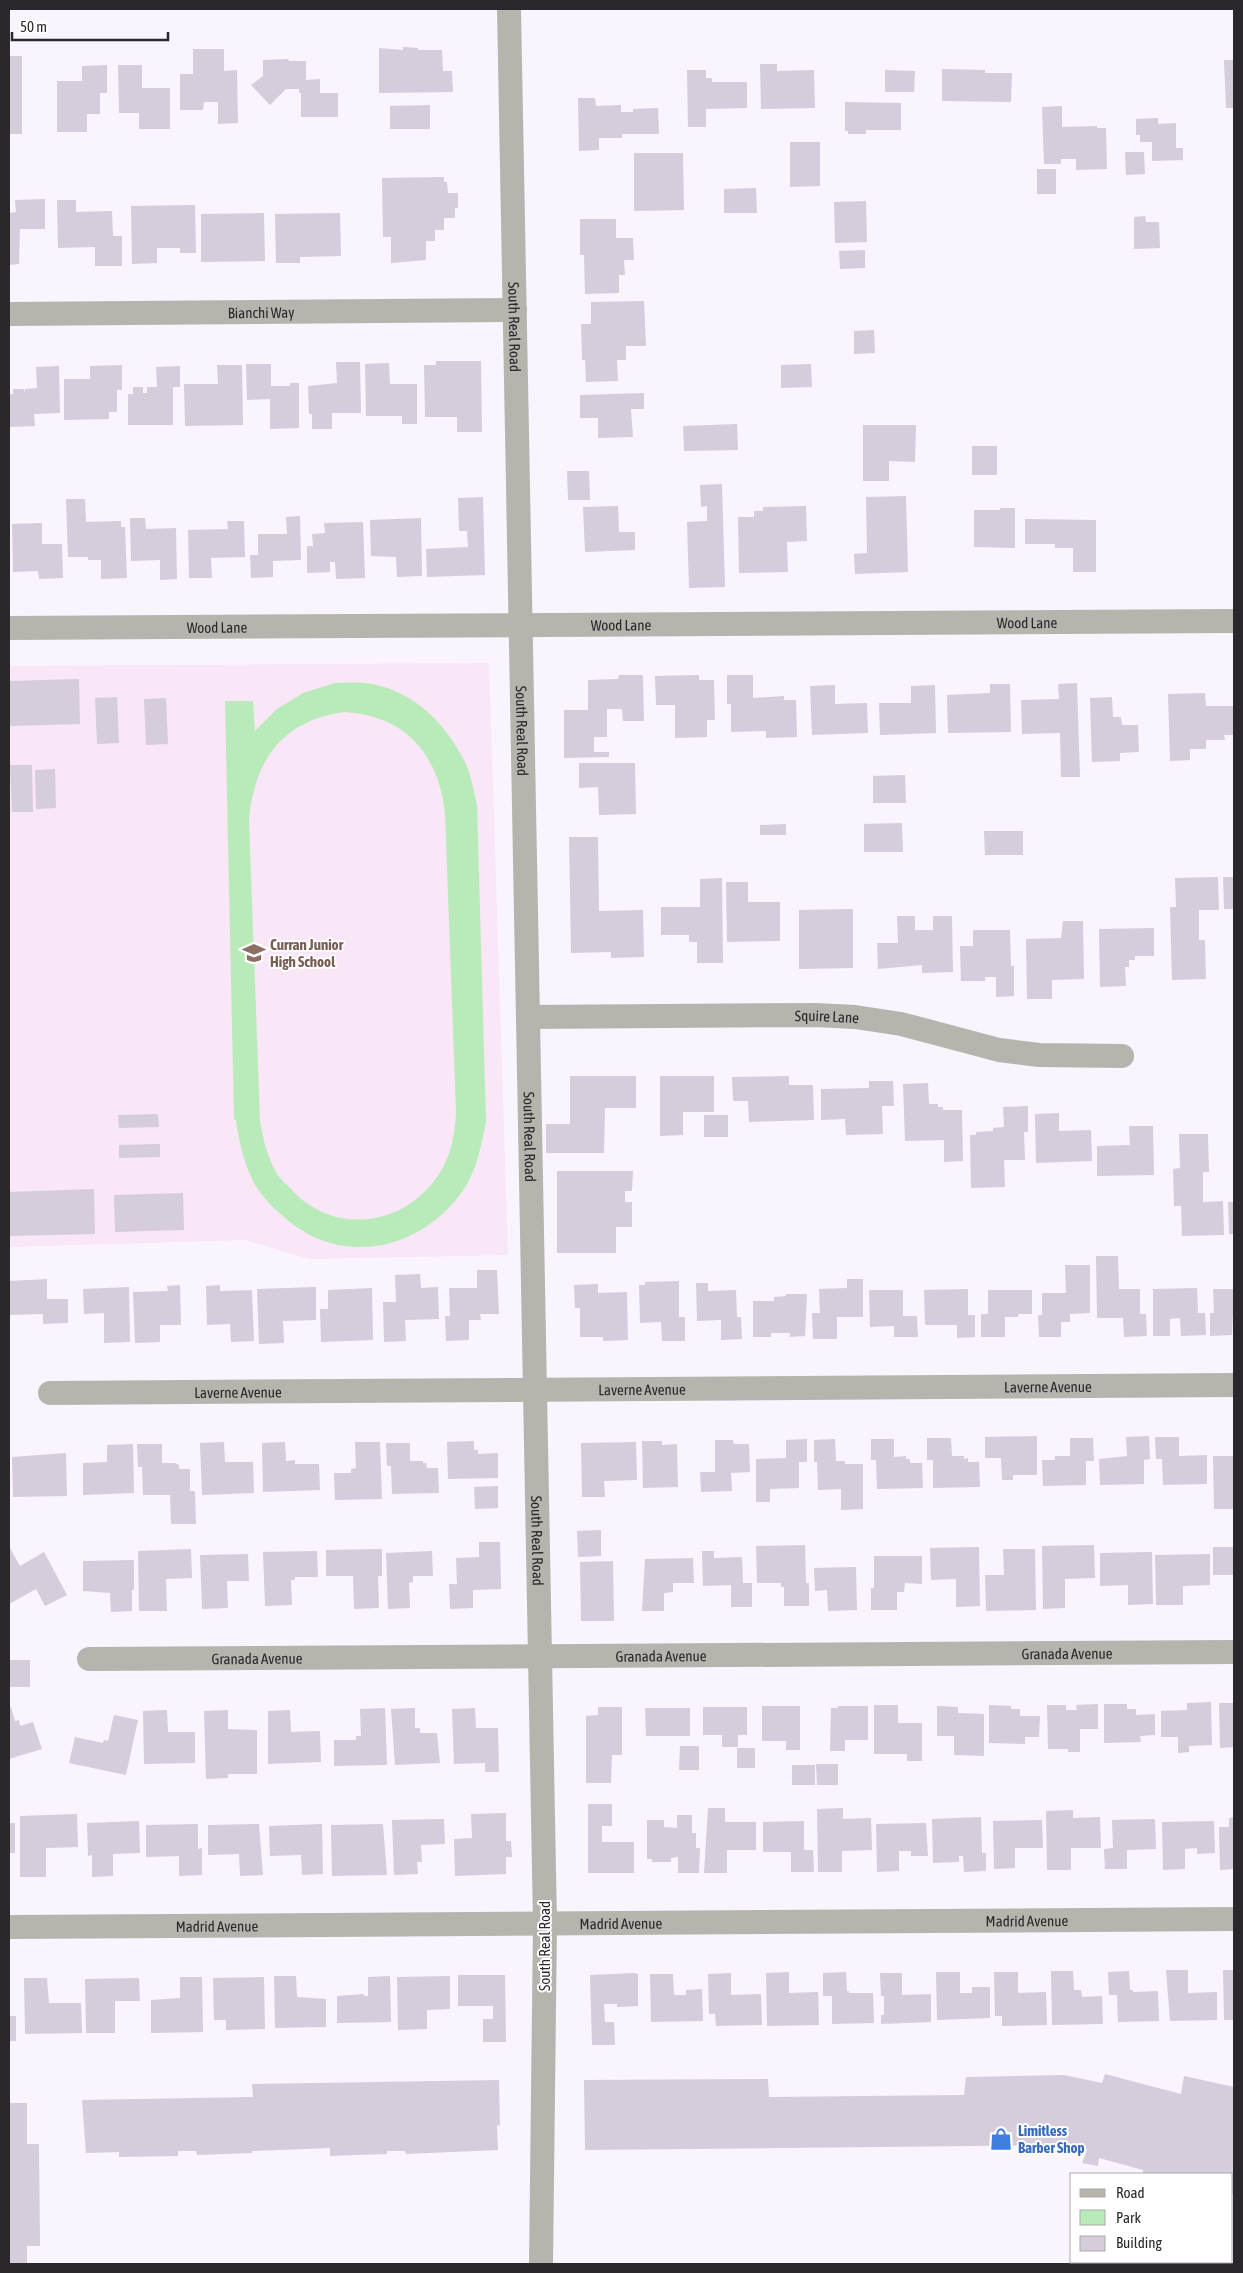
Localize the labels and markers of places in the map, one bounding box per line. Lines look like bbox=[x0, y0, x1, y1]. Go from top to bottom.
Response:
place label: Curran Junior High School bbox=[270, 936, 344, 970]
school or university icon: Curran Junior High School bbox=[241, 940, 267, 966]
place label: Limitless Barber Shop bbox=[1018, 2122, 1085, 2156]
shop icon: Limitless Barber Shop bbox=[988, 2126, 1014, 2152]

